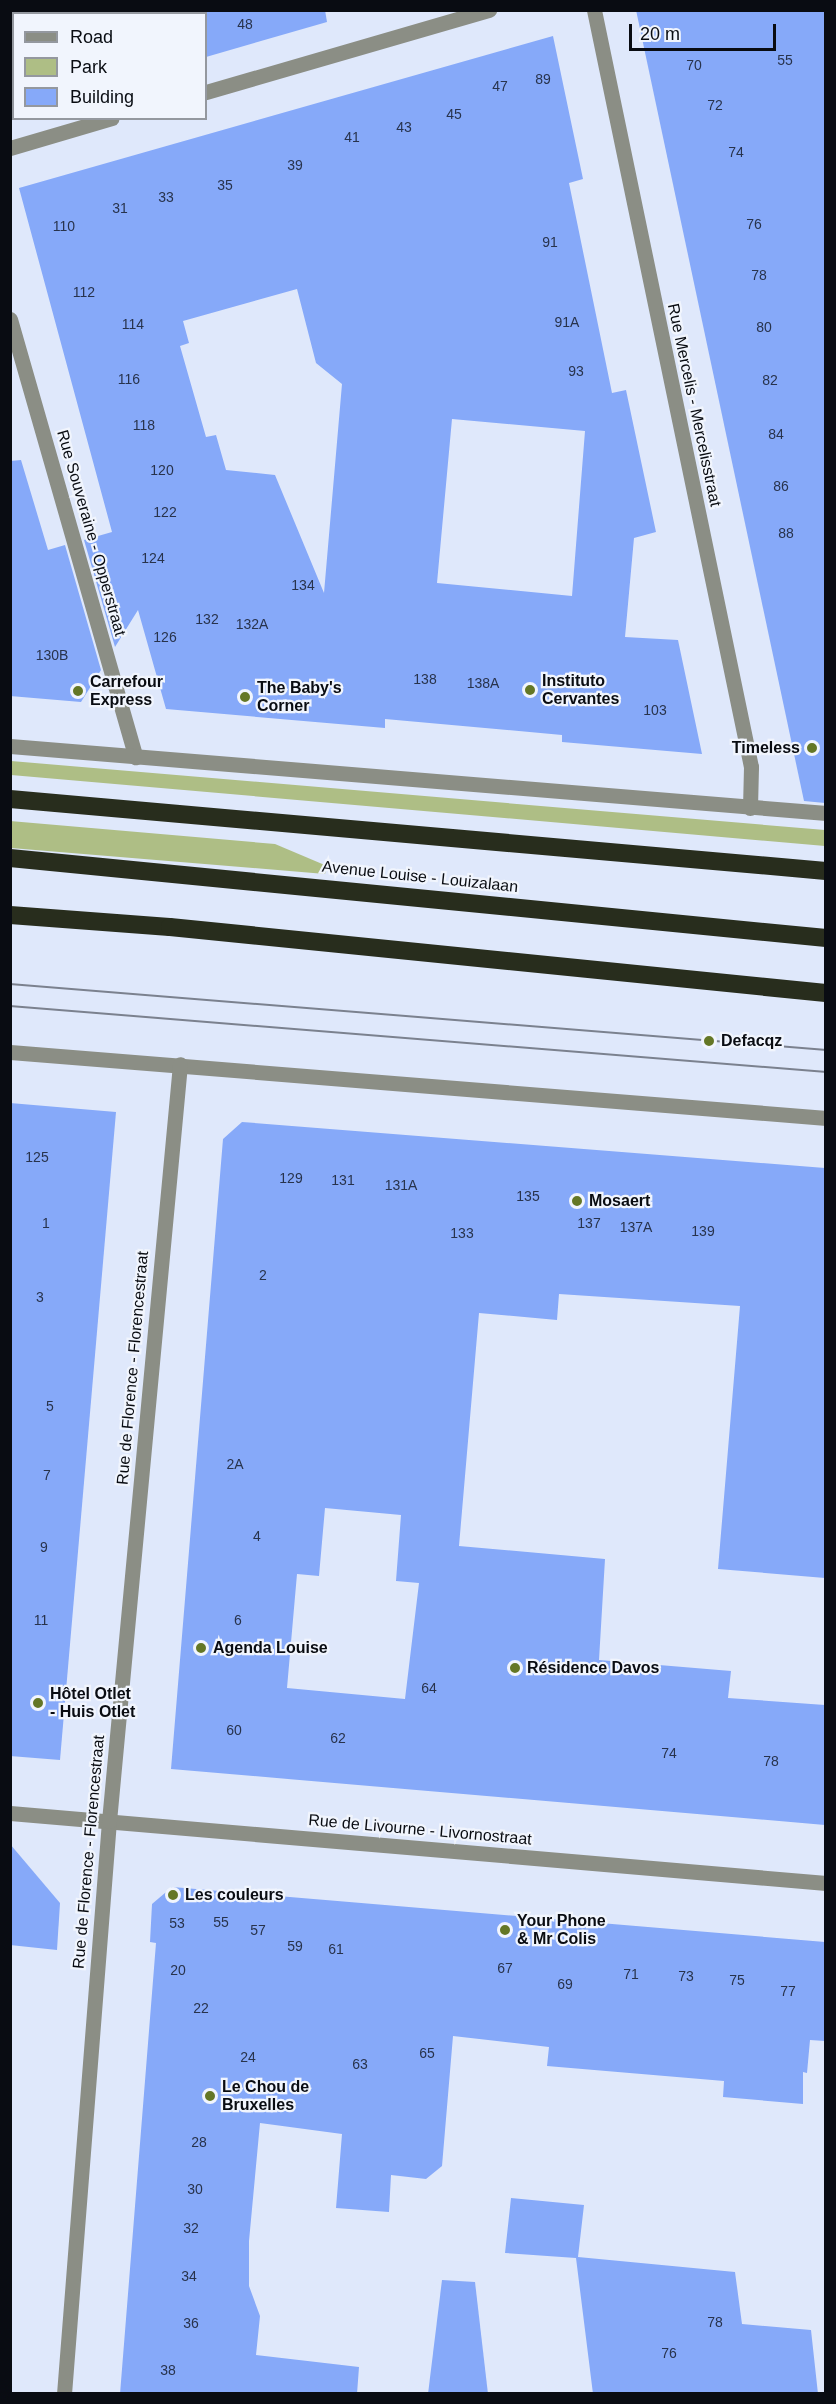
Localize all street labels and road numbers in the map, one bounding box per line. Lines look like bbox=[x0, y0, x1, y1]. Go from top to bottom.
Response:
street label: Rue Mercelis - Mercelisstraat bbox=[663, 302, 725, 508]
street label: Rue Souveraine - Opperstraat bbox=[52, 428, 130, 638]
street label: Avenue Louise - Louizalaan bbox=[321, 857, 519, 897]
street label: Rue de Florence - Florencestraat bbox=[113, 1250, 153, 1486]
street label: Rue de Florence - Florencestraat bbox=[69, 1734, 109, 1970]
street label: Rue de Livourne - Livornostraat bbox=[308, 1811, 532, 1849]

